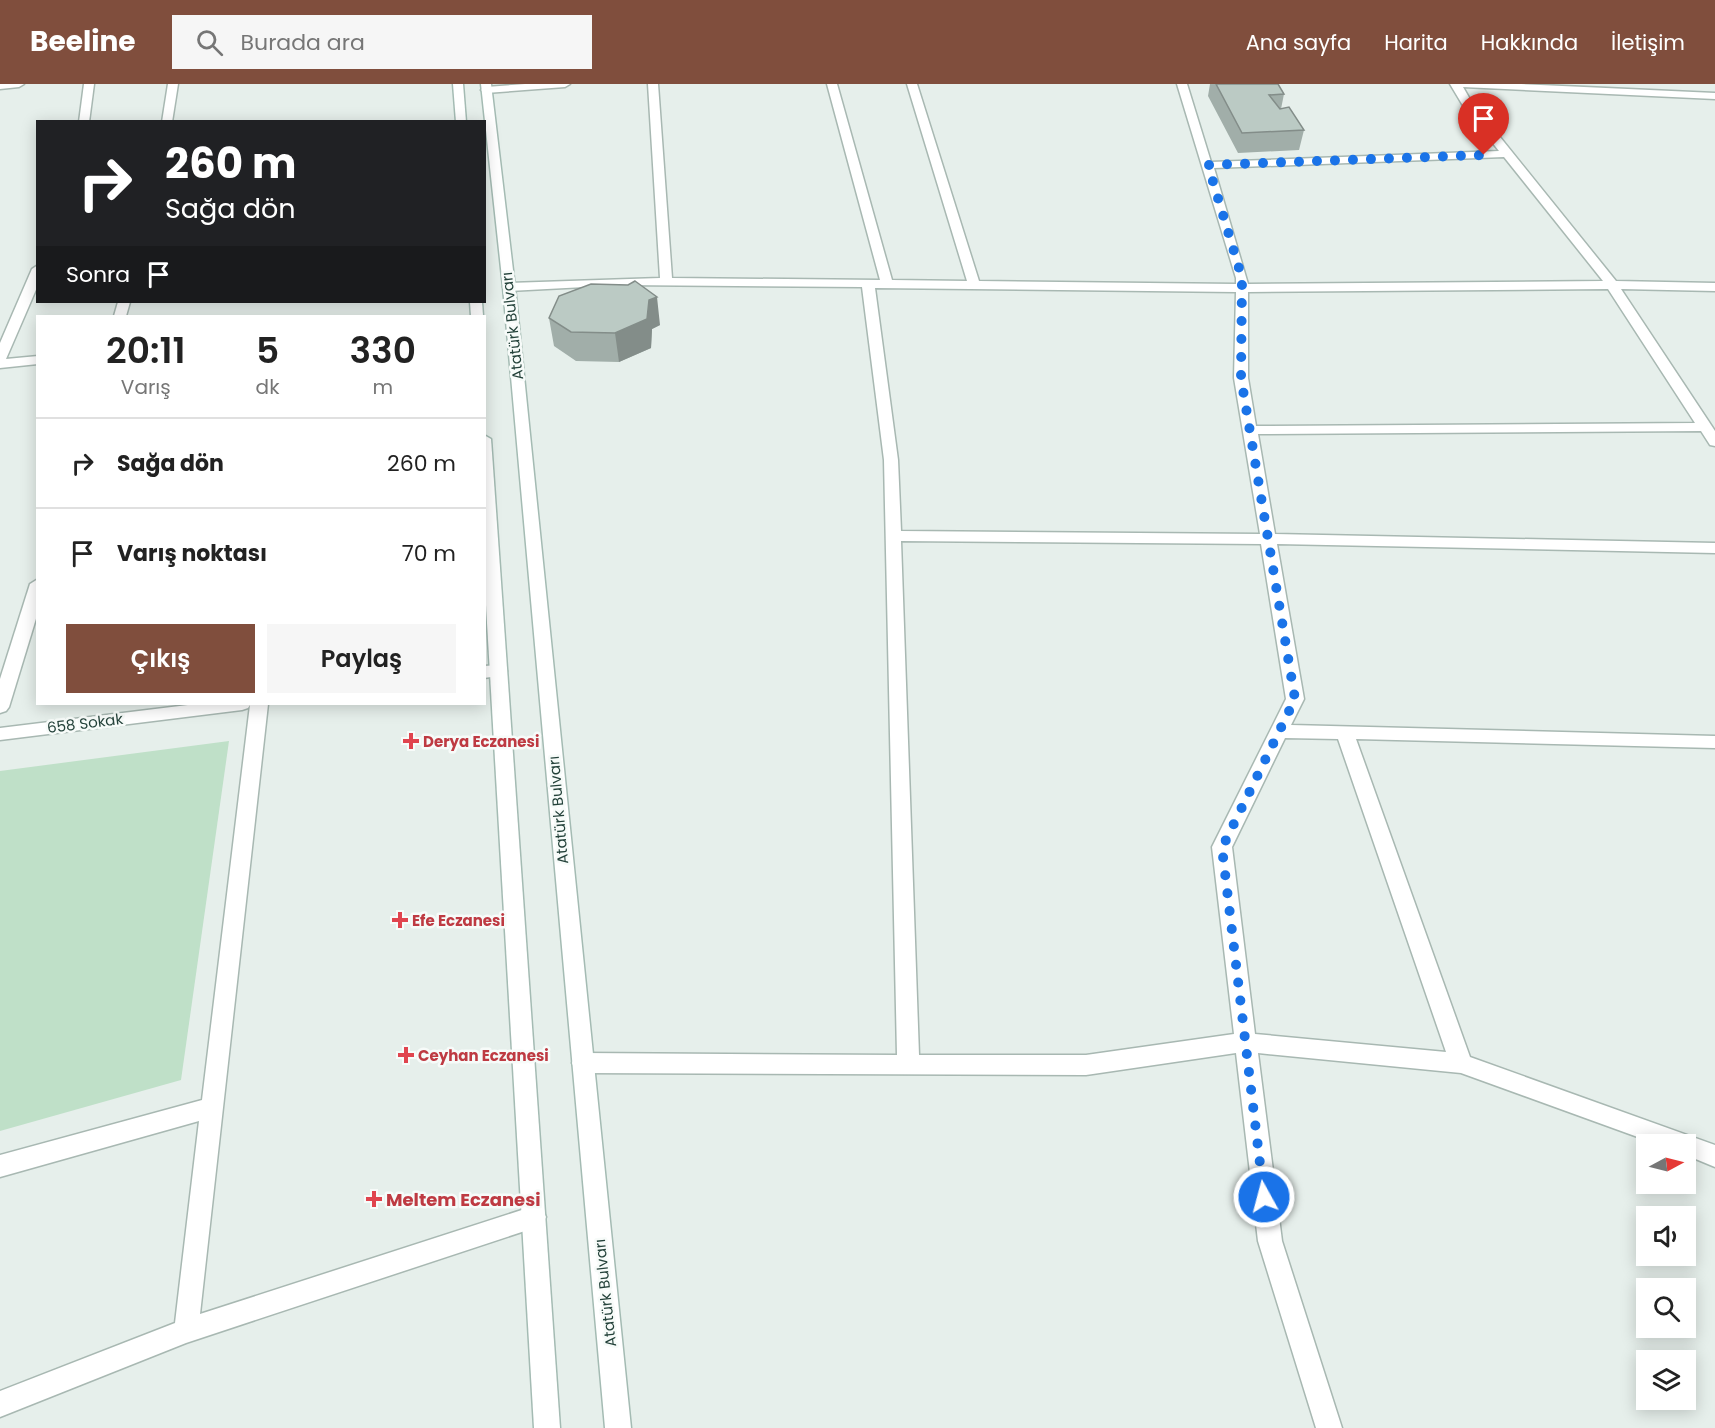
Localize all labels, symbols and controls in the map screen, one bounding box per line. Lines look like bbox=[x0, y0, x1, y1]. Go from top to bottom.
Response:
search box bbox=[172, 15, 592, 69]
text: Beeline bbox=[30, 22, 136, 61]
icon: search bbox=[193, 26, 226, 59]
text: Burada ara bbox=[241, 27, 365, 58]
text: Ana sayfa bbox=[1246, 28, 1351, 57]
text: Harita bbox=[1384, 28, 1448, 57]
text: Hakkında bbox=[1481, 28, 1578, 57]
text: İletişim bbox=[1611, 28, 1685, 57]
pin bbox=[1458, 93, 1509, 155]
icon: arrive bbox=[1467, 102, 1500, 135]
text: 260 m bbox=[165, 134, 297, 193]
icon: right bbox=[66, 144, 144, 222]
text: Sağa dön bbox=[165, 190, 296, 227]
icon: arrive bbox=[142, 258, 175, 291]
text: Sonra bbox=[66, 259, 130, 290]
street label: Atatürk Bulvarı bbox=[496, 271, 528, 381]
text: 20:11 bbox=[106, 325, 186, 376]
text: 5 bbox=[256, 325, 279, 376]
text: 330 bbox=[350, 325, 416, 376]
text: Varış bbox=[121, 373, 171, 401]
text: dk bbox=[256, 373, 279, 401]
text: m bbox=[372, 373, 393, 401]
icon: right bbox=[66, 447, 99, 480]
text: Sağa dön bbox=[117, 448, 224, 479]
text: 260 m bbox=[387, 448, 456, 479]
icon: arrive bbox=[66, 537, 99, 570]
text: Varış noktası bbox=[117, 538, 267, 569]
text: 70 m bbox=[402, 538, 456, 569]
button: Çıkış bbox=[66, 624, 255, 693]
button: Paylaş bbox=[267, 624, 456, 693]
street label: 658 Sokak bbox=[46, 708, 124, 738]
place label: Derya Eczanesi bbox=[423, 731, 539, 752]
marker: Derya Eczanesi bbox=[404, 734, 418, 748]
street label: Atatürk Bulvarı bbox=[543, 755, 573, 865]
place label: Efe Eczanesi bbox=[412, 910, 505, 931]
marker: Efe Eczanesi bbox=[393, 913, 407, 927]
place label: Ceyhan Eczanesi bbox=[418, 1045, 549, 1066]
marker: Ceyhan Eczanesi bbox=[399, 1048, 413, 1062]
north arrow bbox=[1636, 1134, 1696, 1194]
map controls bbox=[1636, 1134, 1696, 1410]
position arrow bbox=[1232, 1165, 1296, 1229]
place label: Meltem Eczanesi bbox=[386, 1187, 541, 1212]
marker: Meltem Eczanesi bbox=[367, 1192, 381, 1206]
button: sound bbox=[1636, 1206, 1696, 1266]
street label: Atatürk Bulvarı bbox=[589, 1238, 621, 1348]
button: search bbox=[1636, 1278, 1696, 1338]
button: layers bbox=[1636, 1350, 1696, 1410]

